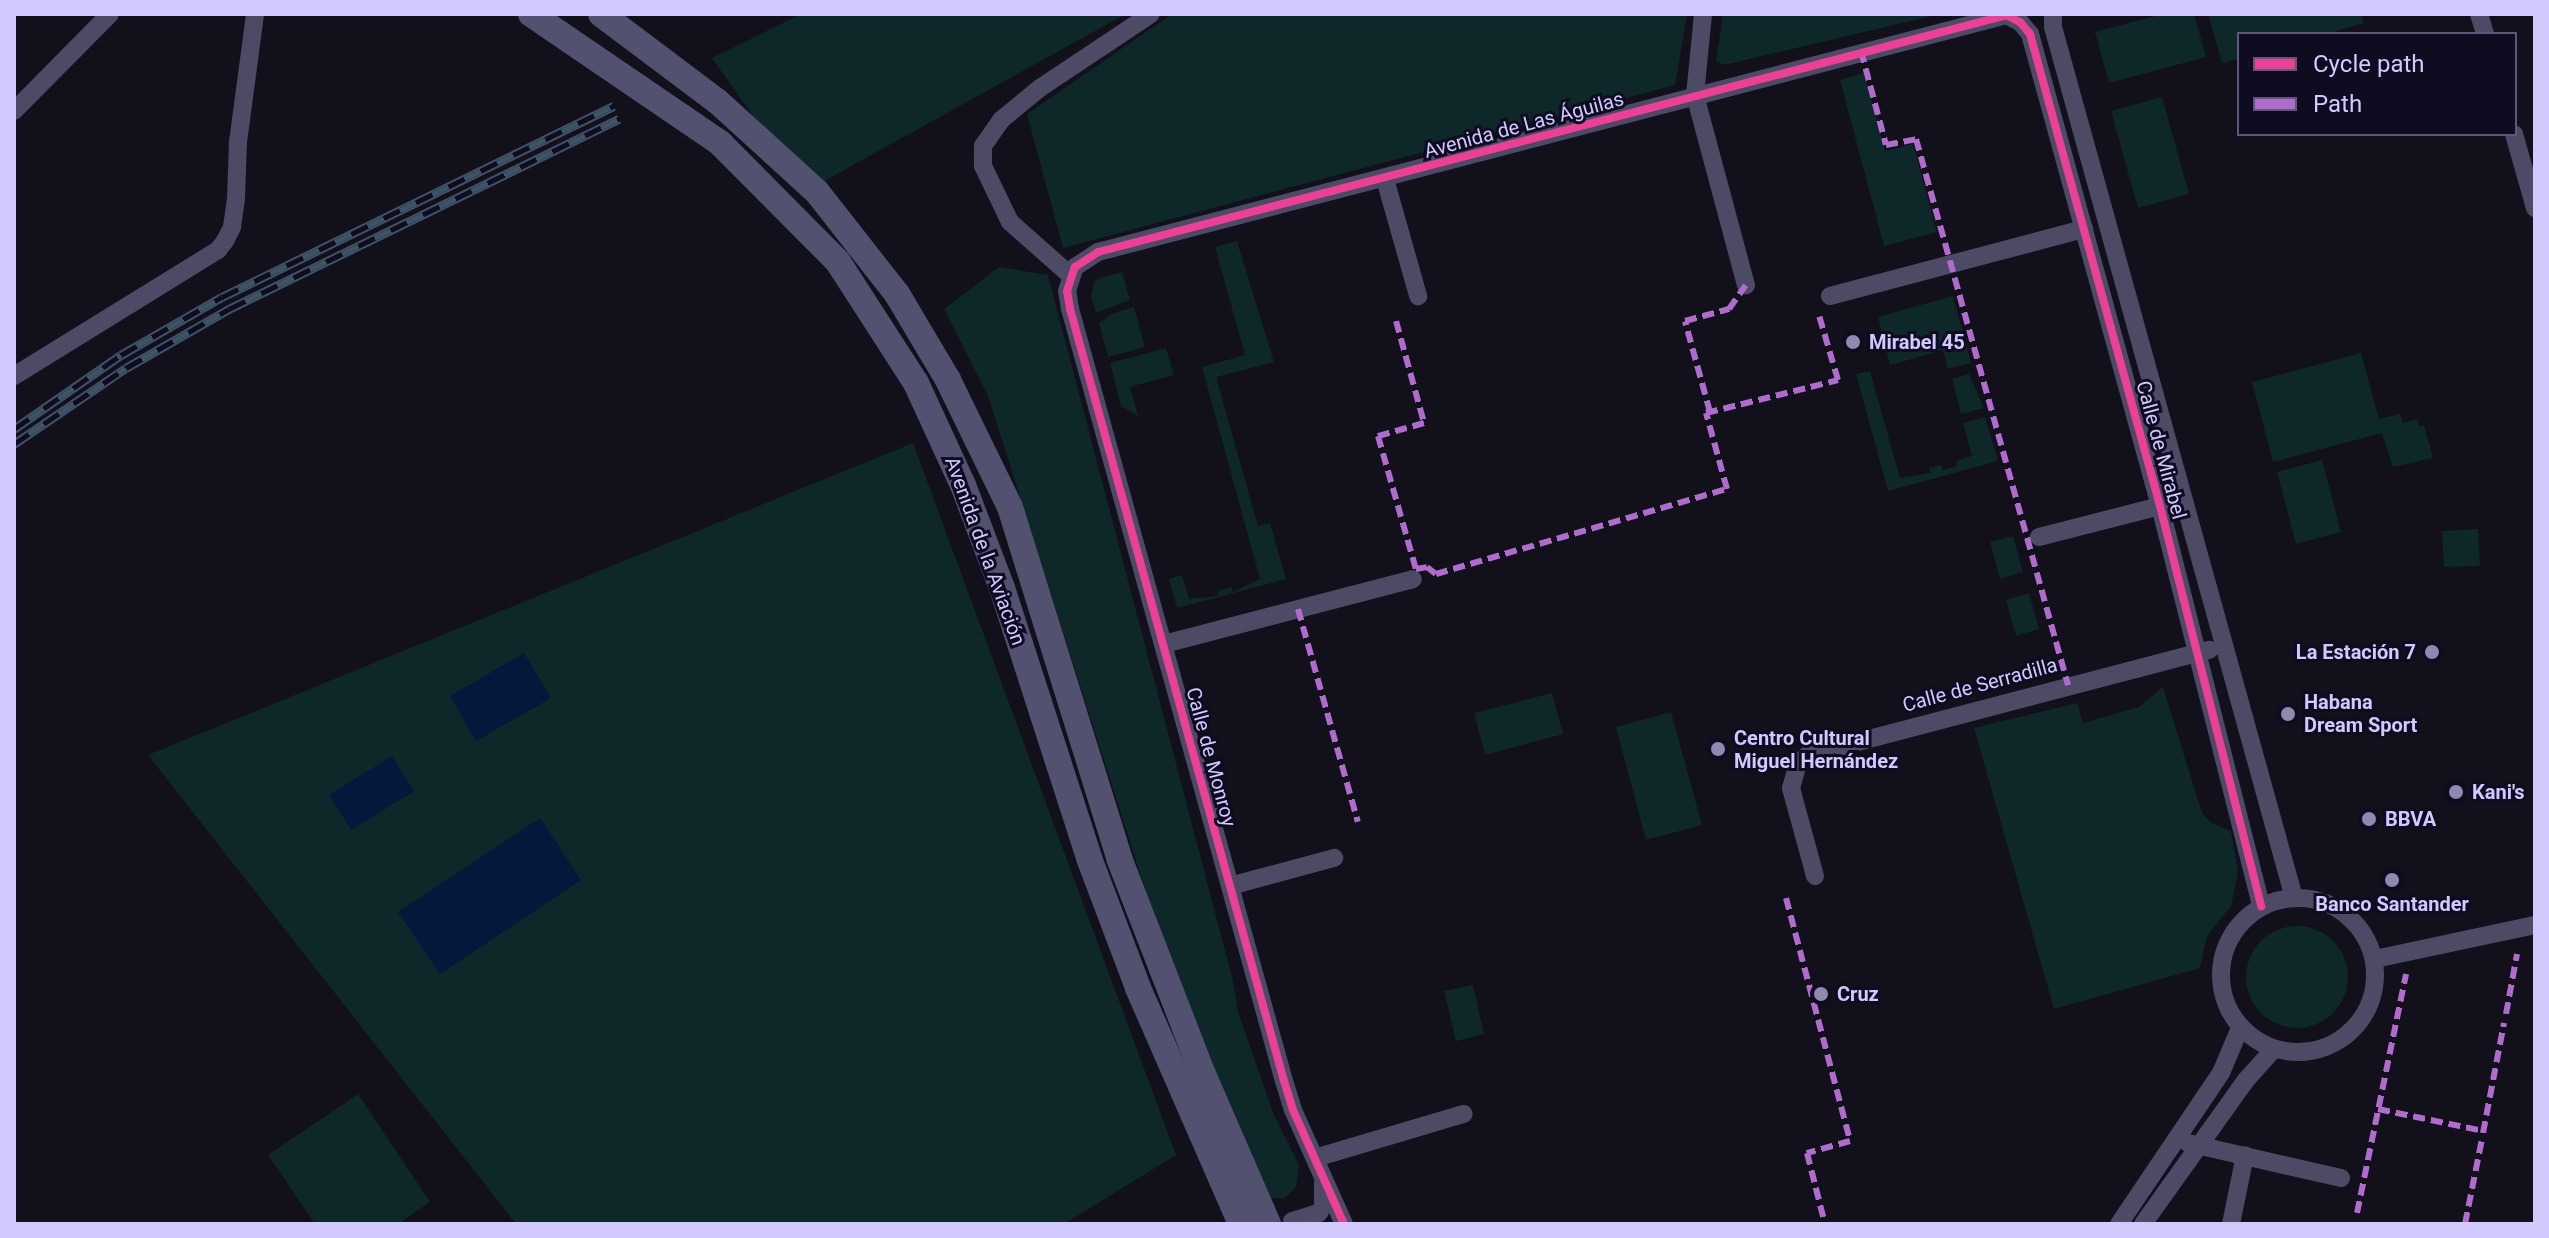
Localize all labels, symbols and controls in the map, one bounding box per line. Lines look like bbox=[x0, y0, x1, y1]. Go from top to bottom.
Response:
legend bbox=[2237, 32, 2517, 136]
text: Cycle path bbox=[2313, 50, 2425, 78]
street label: Avenida de Las Águilas bbox=[1422, 87, 1626, 163]
text: Path bbox=[2313, 90, 2362, 118]
place label: Mirabel 45 bbox=[1869, 330, 1965, 354]
marker: Mirabel 45 bbox=[1844, 333, 1862, 351]
street label: Calle de Mirabel bbox=[2131, 378, 2191, 522]
street label: Avenida de la Aviación bbox=[940, 453, 1030, 649]
place label: La Estación 7 bbox=[2296, 640, 2416, 664]
marker: La Estación 7 bbox=[2423, 643, 2441, 661]
street label: Calle de Serradilla bbox=[1900, 653, 2060, 717]
street label: Calle de Monroy bbox=[1181, 685, 1241, 829]
place label: Habana Dream Sport bbox=[2304, 690, 2417, 737]
marker: Habana Dream Sport bbox=[2279, 705, 2297, 723]
place label: Centro Cultural Miguel Hernández bbox=[1734, 726, 1898, 773]
marker: Centro Cultural Miguel Hernández bbox=[1709, 740, 1727, 758]
place label: Kani's bbox=[2472, 780, 2525, 804]
marker: Kani's bbox=[2447, 783, 2465, 801]
place label: BBVA bbox=[2385, 807, 2436, 831]
marker: BBVA bbox=[2360, 810, 2378, 828]
marker: Banco Santander bbox=[2383, 871, 2401, 889]
place label: Banco Santander bbox=[2315, 892, 2469, 916]
place label: Cruz bbox=[1837, 982, 1879, 1006]
marker: Cruz bbox=[1812, 985, 1830, 1003]

